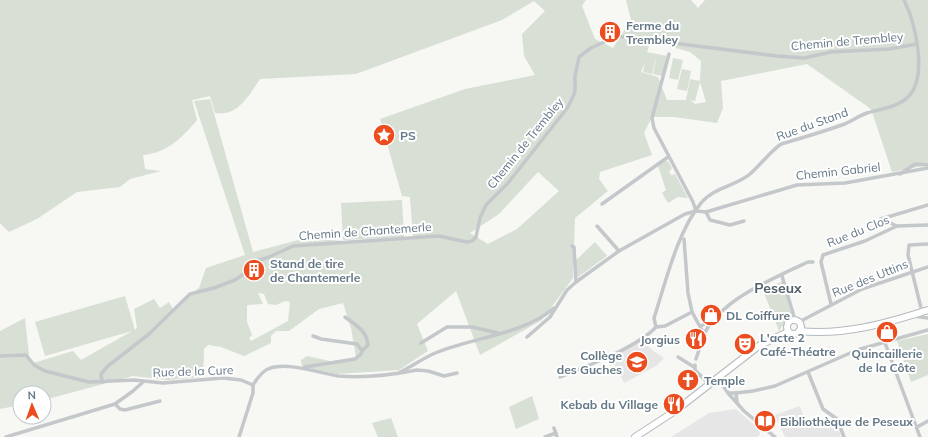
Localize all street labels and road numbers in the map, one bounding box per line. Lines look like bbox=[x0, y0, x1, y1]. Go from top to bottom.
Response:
street label: Chemin de Trembley bbox=[790, 29, 904, 53]
street label: Chemin de Trembley bbox=[484, 94, 567, 192]
street label: Rue du Stand bbox=[774, 104, 850, 144]
street label: Chemin Gabriel bbox=[795, 159, 881, 183]
street label: Rue du Clos bbox=[825, 212, 891, 250]
street label: Chemin de Chantemerle bbox=[298, 219, 432, 243]
street label: Rue des Uttins bbox=[830, 256, 910, 300]
street label: Rue de la Cure bbox=[152, 362, 234, 380]

